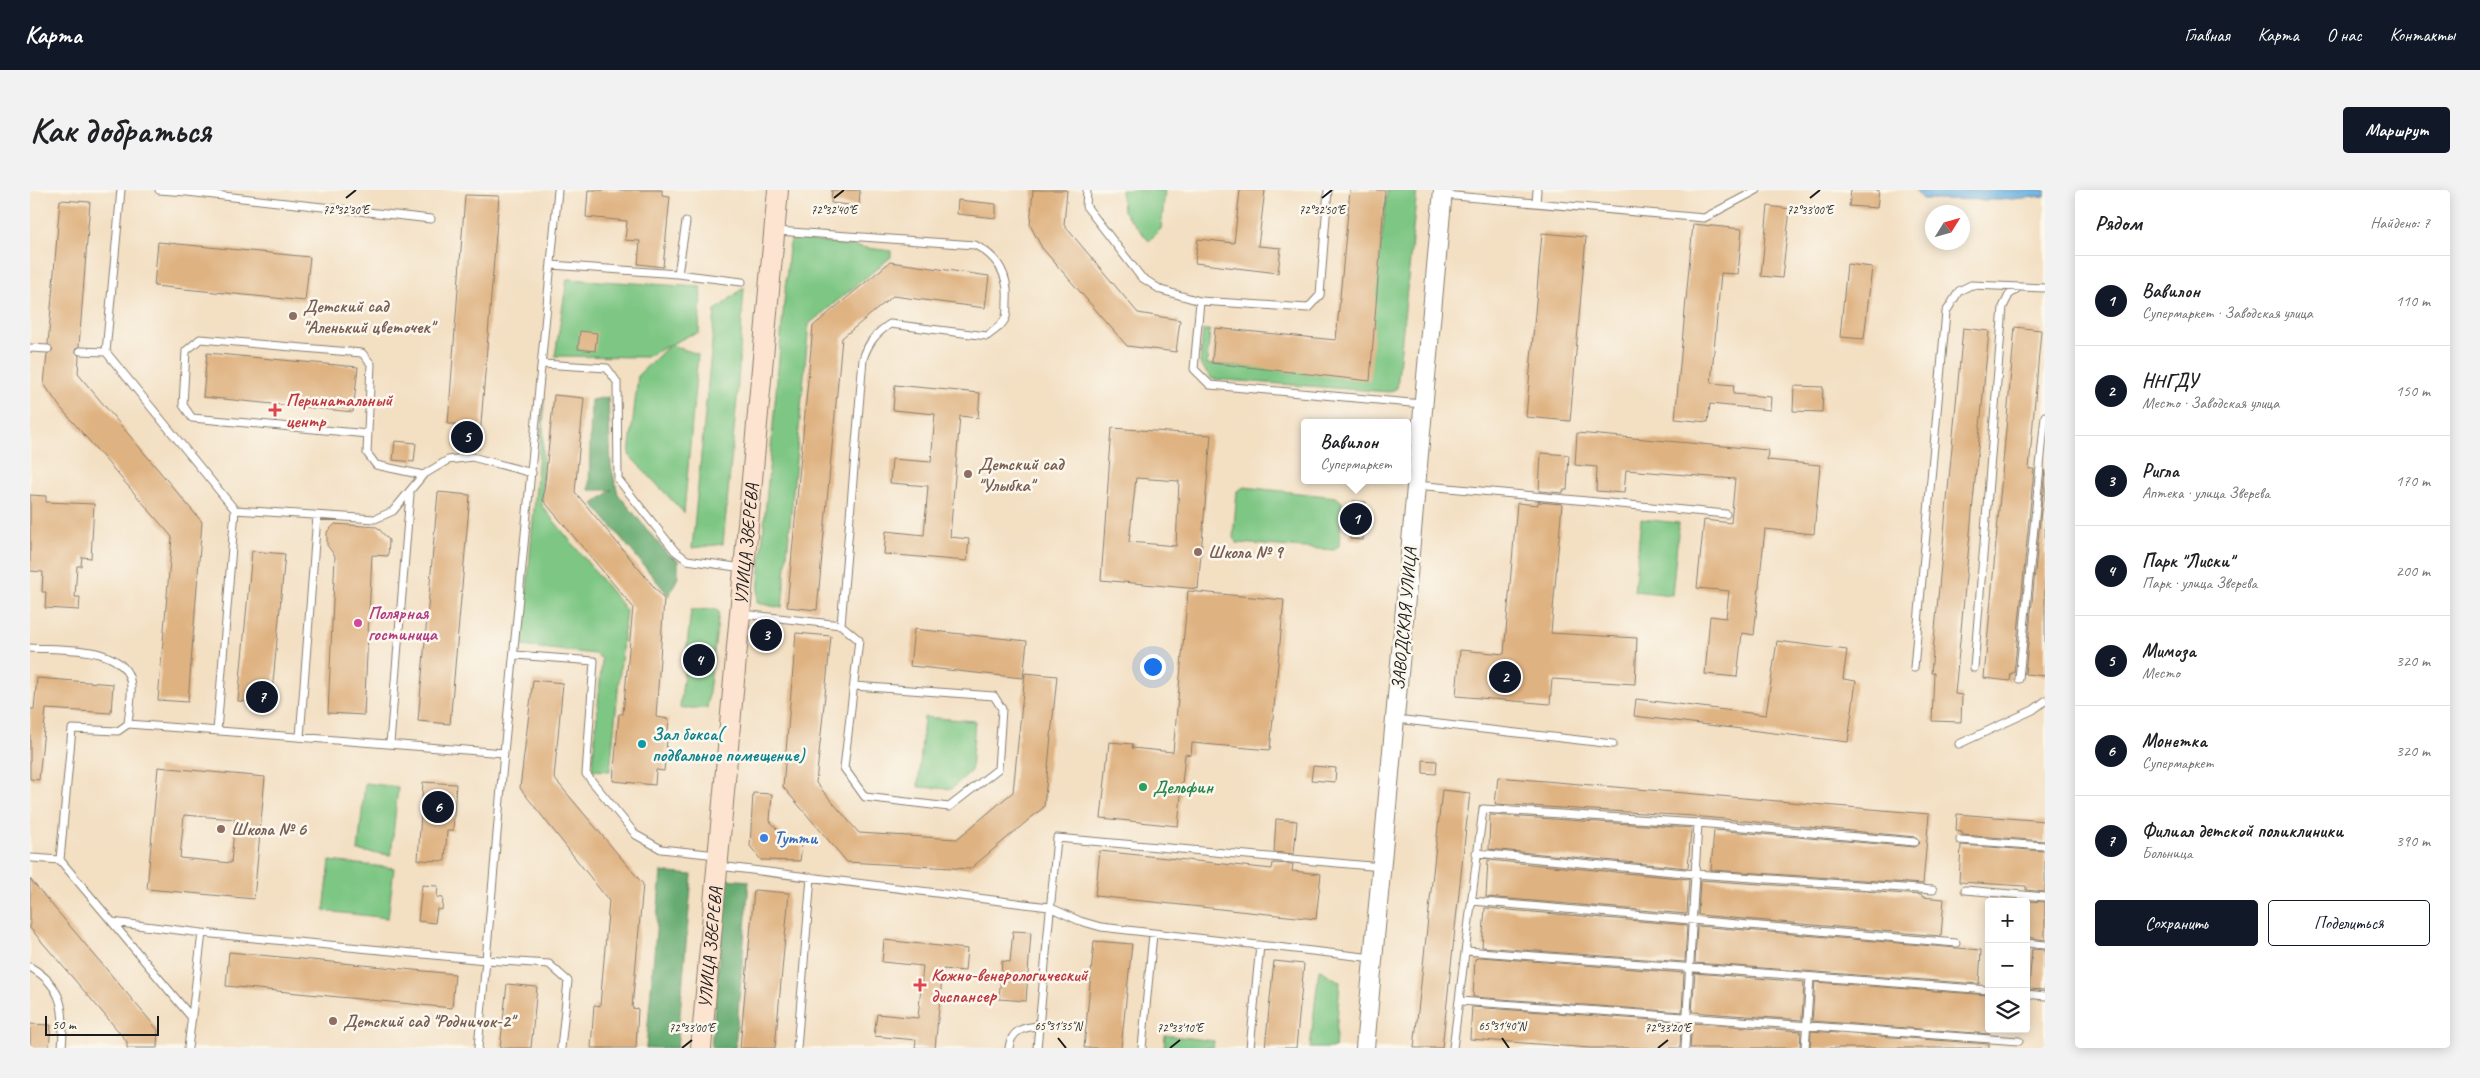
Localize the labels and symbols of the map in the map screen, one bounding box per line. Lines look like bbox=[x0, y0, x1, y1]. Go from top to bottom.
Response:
text: 72°32'30"E bbox=[323, 202, 371, 218]
text: 72°32'40"E bbox=[811, 202, 859, 218]
text: 72°32'50"E bbox=[1299, 202, 1347, 218]
text: 72°33'00"E bbox=[1787, 202, 1835, 218]
north arrow bbox=[1925, 205, 1970, 250]
place label: Детский сад "Аленький цветочек" bbox=[303, 295, 438, 338]
marker: Детский сад "Аленький цветочек" bbox=[287, 310, 299, 322]
place label: Перинатальный центр bbox=[286, 389, 393, 432]
marker: Перинатальный центр bbox=[268, 403, 282, 417]
pin: 5 bbox=[451, 418, 483, 456]
place label: Детский сад "Улыбка" bbox=[978, 453, 1065, 496]
marker: Детский сад "Улыбка" bbox=[962, 468, 974, 480]
street label: УЛИЦА ЗВЕРЕВА bbox=[730, 482, 763, 606]
pin: 1 bbox=[1340, 500, 1372, 538]
place label: Школа № 9 bbox=[1208, 541, 1285, 563]
marker: Школа № 9 bbox=[1192, 546, 1204, 558]
street label: ЗАВОДСКАЯ УЛИЦА bbox=[1387, 546, 1421, 691]
place label: Полярная гостиница bbox=[368, 602, 439, 645]
pin: 3 bbox=[750, 616, 782, 654]
marker: Полярная гостиница bbox=[352, 617, 364, 629]
pin: 4 bbox=[683, 641, 715, 679]
your location bbox=[1140, 654, 1166, 680]
pin: 2 bbox=[1489, 658, 1521, 696]
pin: 7 bbox=[246, 678, 278, 716]
place label: Зал бокса( подвальное помещение) bbox=[652, 723, 806, 766]
marker: Зал бокса( подвальное помещение) bbox=[636, 738, 648, 750]
place label: Дельфин bbox=[1153, 776, 1214, 798]
marker: Дельфин bbox=[1137, 781, 1149, 793]
pin: 6 bbox=[422, 788, 454, 826]
place label: Школа № 6 bbox=[231, 818, 308, 840]
marker: Школа № 6 bbox=[215, 823, 227, 835]
place label: Тутти bbox=[774, 827, 819, 849]
marker: Тутти bbox=[758, 832, 770, 844]
street label: УЛИЦА ЗВЕРЕВА bbox=[694, 885, 727, 1009]
place label: Кожно-венерологический диспансер bbox=[931, 964, 1089, 1007]
marker: Кожно-венерологический диспансер bbox=[913, 978, 927, 992]
place label: Детский сад "Родничок-2" bbox=[343, 1010, 518, 1032]
scale bar bbox=[45, 1013, 159, 1036]
marker: Детский сад "Родничок-2" bbox=[327, 1015, 339, 1027]
text: 65°31'35"N bbox=[1034, 1018, 1083, 1034]
text: 65°31'40"N bbox=[1478, 1018, 1527, 1034]
text: 72°33'00"E bbox=[669, 1020, 717, 1036]
text: 72°33'10"E bbox=[1157, 1020, 1205, 1036]
text: 72°33'20"E bbox=[1645, 1020, 1693, 1036]

